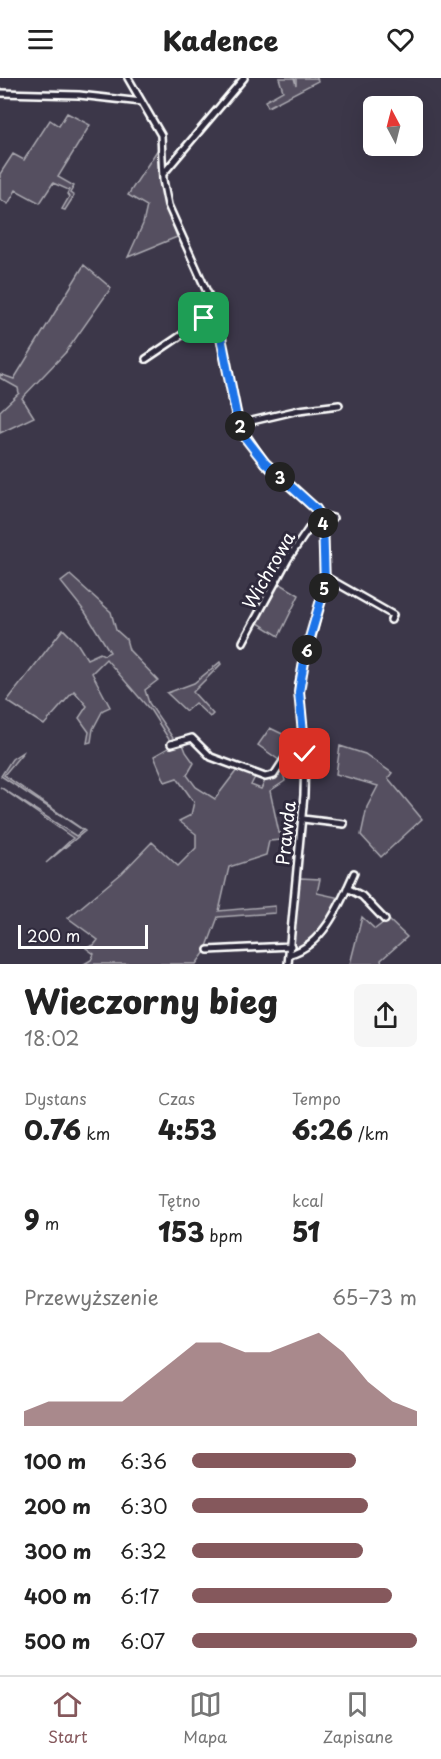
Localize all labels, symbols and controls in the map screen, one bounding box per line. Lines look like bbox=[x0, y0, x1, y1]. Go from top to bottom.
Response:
text: Kadence bbox=[163, 19, 278, 60]
icon: menu bbox=[24, 23, 57, 56]
icon: heart bbox=[384, 23, 417, 56]
north arrow bbox=[363, 96, 423, 156]
map controls bbox=[363, 96, 423, 156]
pin bbox=[178, 292, 229, 343]
icon: arrive bbox=[187, 301, 220, 334]
pin: 2 bbox=[225, 411, 255, 441]
text: 2 bbox=[234, 414, 246, 438]
pin: 3 bbox=[265, 462, 295, 492]
text: 3 bbox=[275, 465, 285, 489]
pin: 4 bbox=[308, 508, 338, 538]
text: 4 bbox=[318, 511, 328, 535]
street label: Wichrowa bbox=[235, 525, 302, 614]
pin: 5 bbox=[309, 573, 339, 603]
text: 5 bbox=[319, 576, 329, 600]
pin: 6 bbox=[292, 635, 322, 665]
text: 6 bbox=[301, 638, 313, 662]
pin bbox=[279, 728, 330, 779]
icon: check bbox=[288, 737, 321, 770]
street label: Prawda bbox=[268, 800, 302, 866]
scale bar bbox=[18, 922, 148, 950]
text: 200 m bbox=[27, 923, 80, 947]
text: Wieczorny bieg bbox=[24, 975, 278, 1025]
button: share bbox=[354, 984, 417, 1047]
text: 18:02 bbox=[24, 1023, 79, 1053]
text: Dystans bbox=[24, 1086, 87, 1110]
text: Czas bbox=[158, 1086, 195, 1110]
text: Tempo bbox=[292, 1086, 341, 1110]
text: 0.76 bbox=[24, 1110, 81, 1149]
text: 4:53 bbox=[158, 1110, 217, 1149]
text: 6:26 bbox=[292, 1110, 353, 1149]
text: km bbox=[81, 1121, 110, 1145]
text: /km bbox=[353, 1121, 389, 1145]
text: Tętno bbox=[158, 1188, 200, 1212]
text: kcal bbox=[292, 1188, 324, 1212]
text: 9 bbox=[24, 1200, 40, 1239]
text: m bbox=[40, 1211, 59, 1235]
text: 153 bbox=[158, 1212, 204, 1251]
text: 51 bbox=[292, 1212, 320, 1251]
text: bpm bbox=[204, 1223, 243, 1247]
text: Przewyższenie bbox=[24, 1282, 159, 1312]
text: 65–73 m bbox=[332, 1282, 417, 1312]
text: 100 m bbox=[24, 1446, 86, 1476]
text: 6:36 bbox=[120, 1446, 167, 1476]
text: 200 m bbox=[24, 1491, 91, 1521]
text: 6:30 bbox=[120, 1491, 168, 1521]
text: 300 m bbox=[24, 1536, 92, 1566]
text: 6:32 bbox=[120, 1536, 167, 1566]
text: 400 m bbox=[24, 1581, 92, 1611]
text: 6:17 bbox=[120, 1581, 159, 1611]
text: 500 m bbox=[24, 1626, 91, 1656]
text: 6:07 bbox=[120, 1626, 165, 1656]
tab: Start bbox=[48, 1688, 88, 1748]
tab: Mapa bbox=[183, 1688, 227, 1748]
tab: Zapisane bbox=[323, 1688, 393, 1748]

